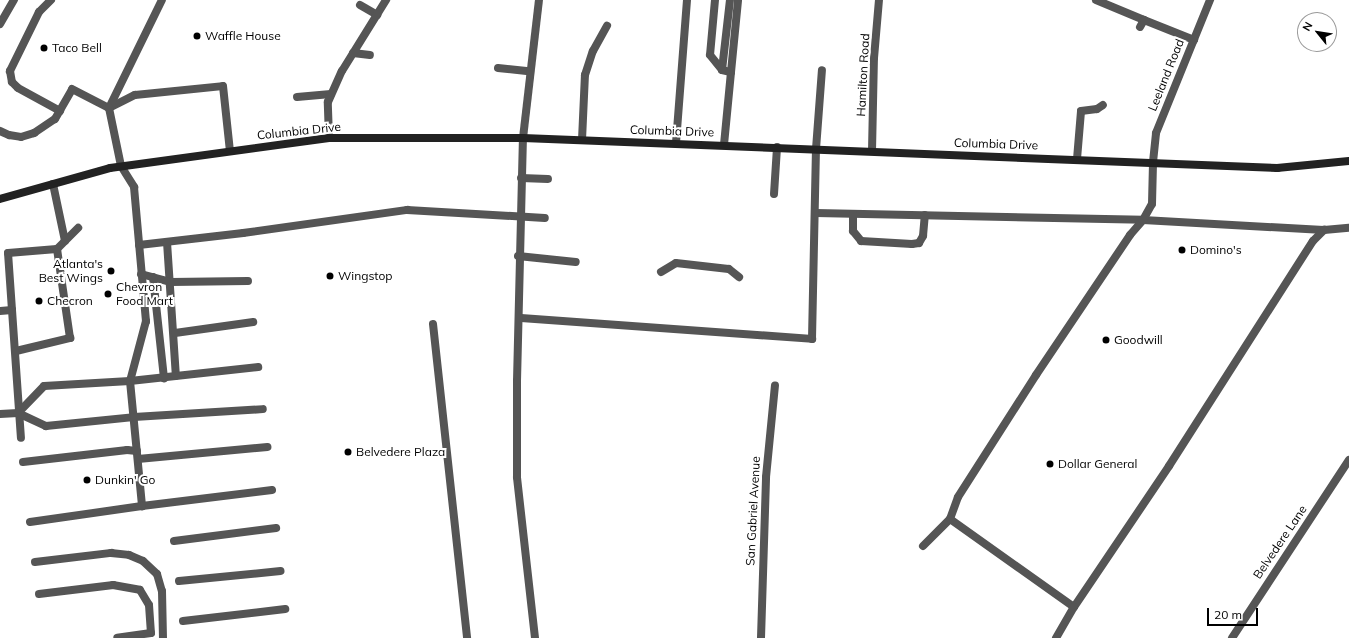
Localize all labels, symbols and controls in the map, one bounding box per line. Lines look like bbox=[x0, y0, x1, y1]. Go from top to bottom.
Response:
north arrow bbox=[1297, 12, 1337, 52]
text: N bbox=[1299, 19, 1316, 34]
place label: Waffle House bbox=[205, 29, 281, 43]
marker: Waffle House bbox=[192, 31, 202, 41]
street label: Hamilton Road bbox=[854, 33, 872, 117]
street label: Leeland Road bbox=[1145, 37, 1187, 113]
place label: Taco Bell bbox=[52, 41, 102, 55]
marker: Taco Bell bbox=[39, 43, 49, 53]
street label: Columbia Drive bbox=[256, 119, 342, 143]
street label: Columbia Drive bbox=[630, 122, 714, 140]
street label: Columbia Drive bbox=[954, 135, 1038, 153]
place label: Domino's bbox=[1190, 243, 1242, 257]
marker: Domino's bbox=[1177, 245, 1187, 255]
place label: Atlanta's Best Wings bbox=[39, 257, 103, 285]
marker: Atlanta's Best Wings bbox=[106, 266, 116, 276]
place label: Wingstop bbox=[338, 269, 393, 283]
marker: Wingstop bbox=[325, 271, 335, 281]
place label: Chevron Food Mart bbox=[116, 280, 173, 308]
marker: Chevron Food Mart bbox=[103, 289, 113, 299]
place label: Checron bbox=[47, 294, 93, 308]
marker: Checron bbox=[34, 296, 44, 306]
place label: Goodwill bbox=[1114, 333, 1163, 347]
marker: Goodwill bbox=[1101, 335, 1111, 345]
place label: Belvedere Plaza bbox=[356, 445, 445, 459]
marker: Belvedere Plaza bbox=[343, 447, 353, 457]
street label: San Gabriel Avenue bbox=[743, 456, 763, 566]
place label: Dollar General bbox=[1058, 457, 1137, 471]
marker: Dollar General bbox=[1045, 459, 1055, 469]
place label: Dunkin' Go bbox=[95, 473, 155, 487]
marker: Dunkin' Go bbox=[82, 475, 92, 485]
street label: Belvedere Lane bbox=[1250, 503, 1310, 581]
scale bar bbox=[1209, 600, 1260, 626]
text: 20 m bbox=[1214, 607, 1242, 622]

